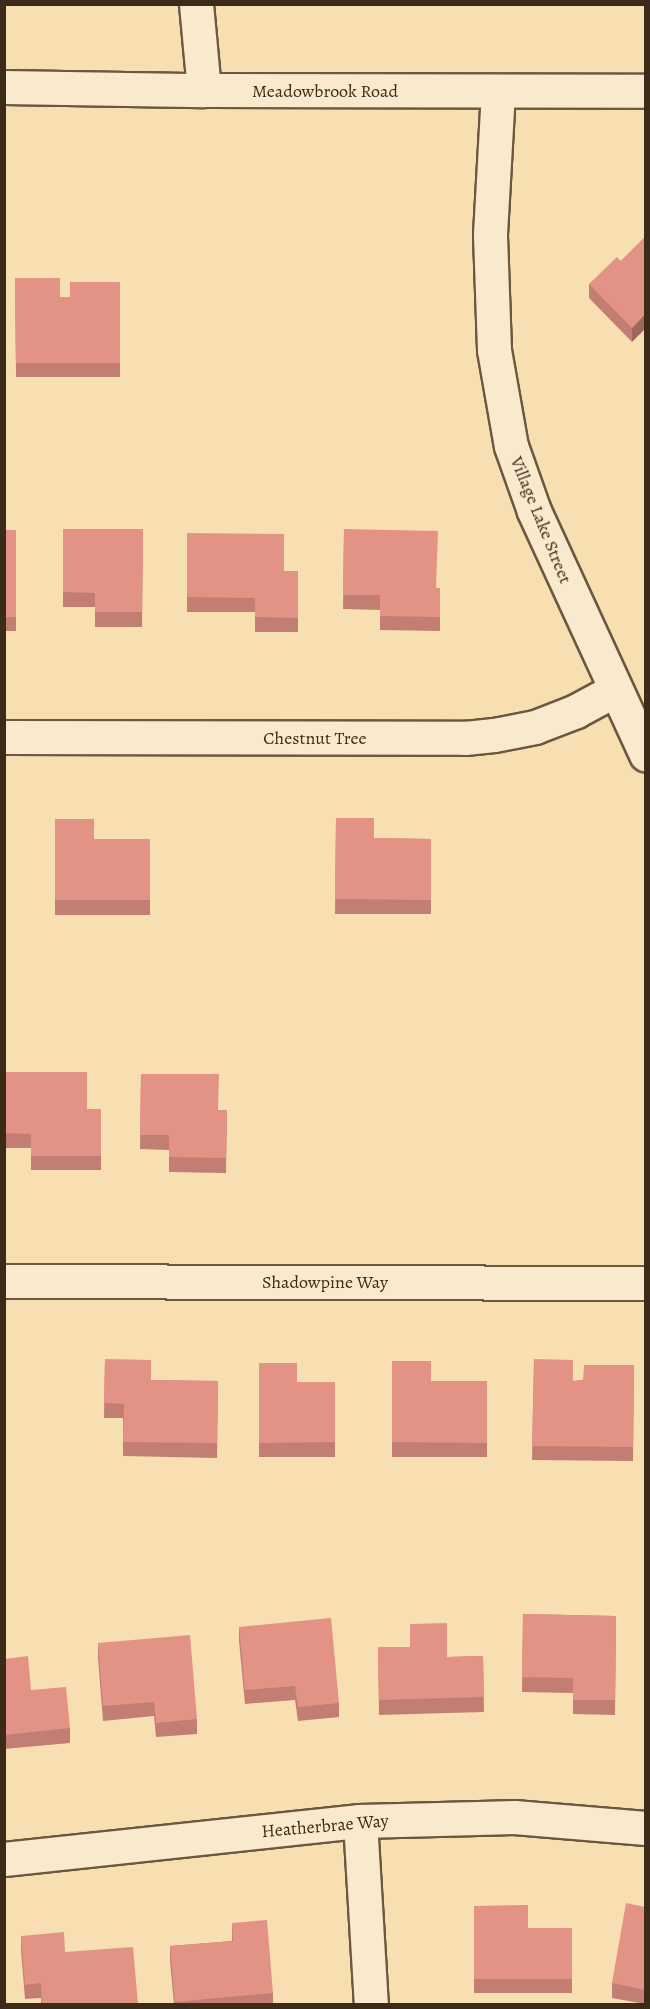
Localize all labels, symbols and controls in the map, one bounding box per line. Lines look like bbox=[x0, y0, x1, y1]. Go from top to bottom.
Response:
street label: Meadowbrook Road bbox=[252, 80, 398, 102]
street label: Village Lake Street bbox=[506, 453, 576, 587]
street label: Chestnut Tree bbox=[263, 727, 367, 749]
street label: Shadowpine Way bbox=[262, 1271, 388, 1293]
street label: Heatherbrae Way bbox=[261, 1810, 389, 1842]

